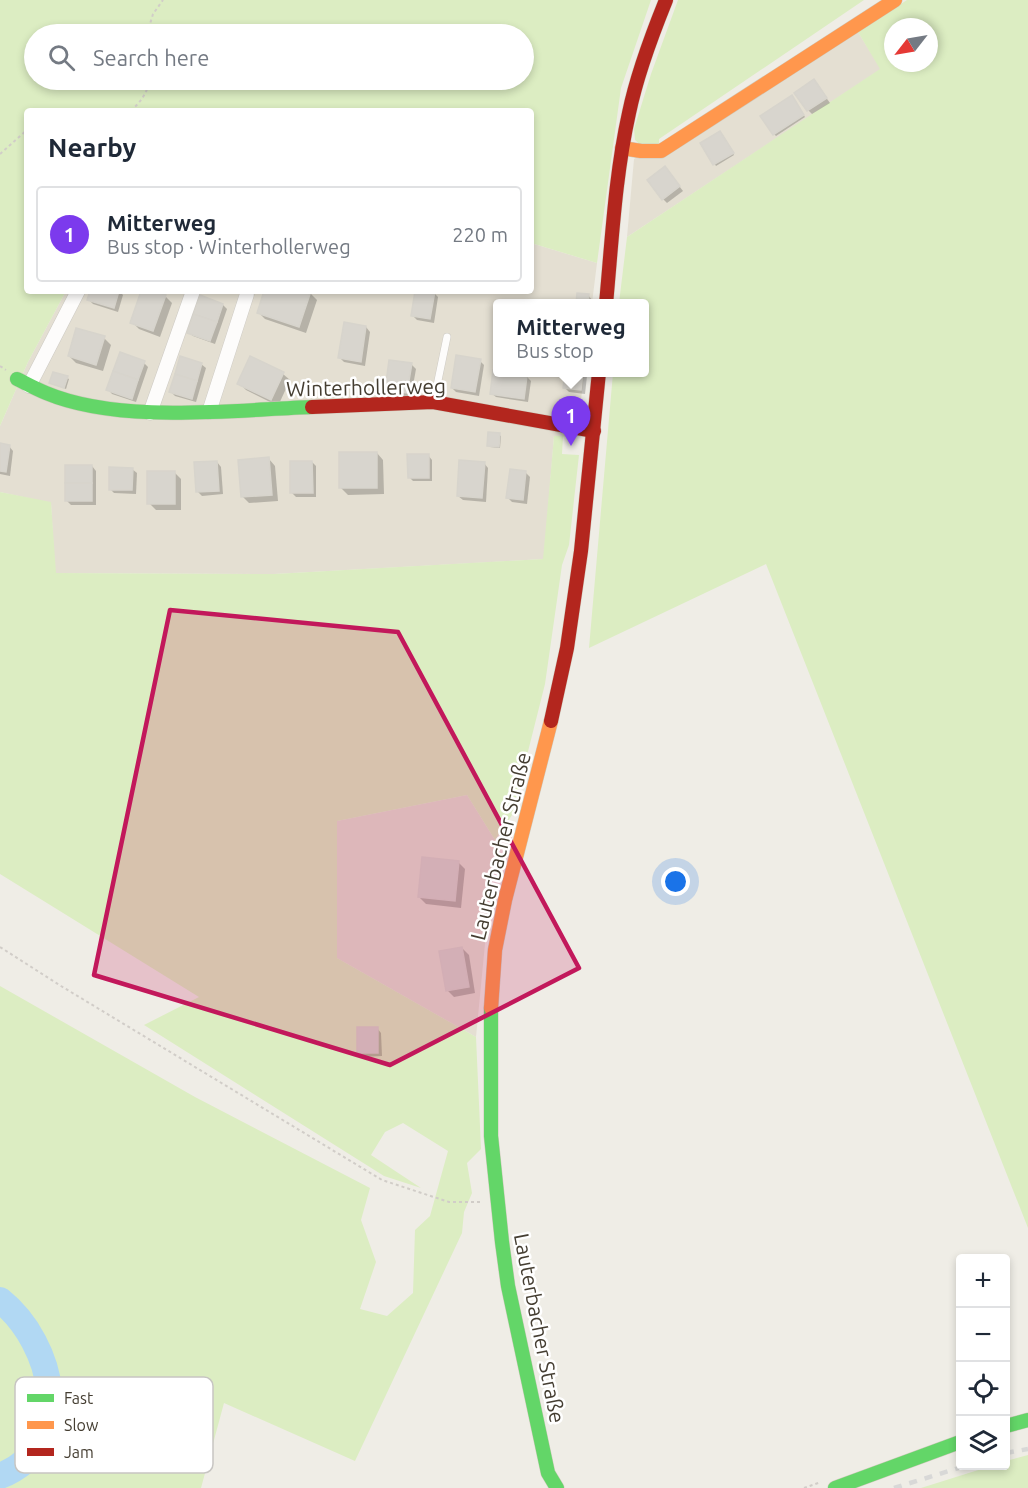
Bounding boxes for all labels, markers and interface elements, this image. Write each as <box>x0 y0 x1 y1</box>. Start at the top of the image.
north arrow <box>884 18 938 72</box>
search box <box>24 24 534 90</box>
icon: search <box>45 41 78 74</box>
text: Search here <box>93 45 209 70</box>
text: Nearby <box>48 133 136 162</box>
text: Mitterweg <box>107 210 216 235</box>
text: 1 <box>64 223 75 246</box>
text: 220 m <box>452 223 508 246</box>
text: Bus stop · Winterhollerweg <box>107 235 351 258</box>
popup <box>493 299 649 377</box>
text: Mitterweg <box>516 314 626 339</box>
text: Bus stop <box>516 339 594 362</box>
street label: Winterhollerweg <box>286 374 446 400</box>
pin: 1 <box>552 396 590 446</box>
street label: Lauterbacher Straße <box>465 750 535 942</box>
your location <box>661 867 690 896</box>
street label: Lauterbacher Straße <box>510 1231 570 1425</box>
map controls <box>956 1254 1010 1470</box>
button: + <box>956 1254 1010 1308</box>
button: − <box>956 1308 1010 1362</box>
button: locate <box>956 1362 1010 1416</box>
legend <box>15 1377 213 1473</box>
text: Fast <box>64 1389 94 1407</box>
text: Slow <box>64 1416 99 1434</box>
button: layers <box>956 1416 1010 1470</box>
text: Jam <box>64 1443 94 1461</box>

